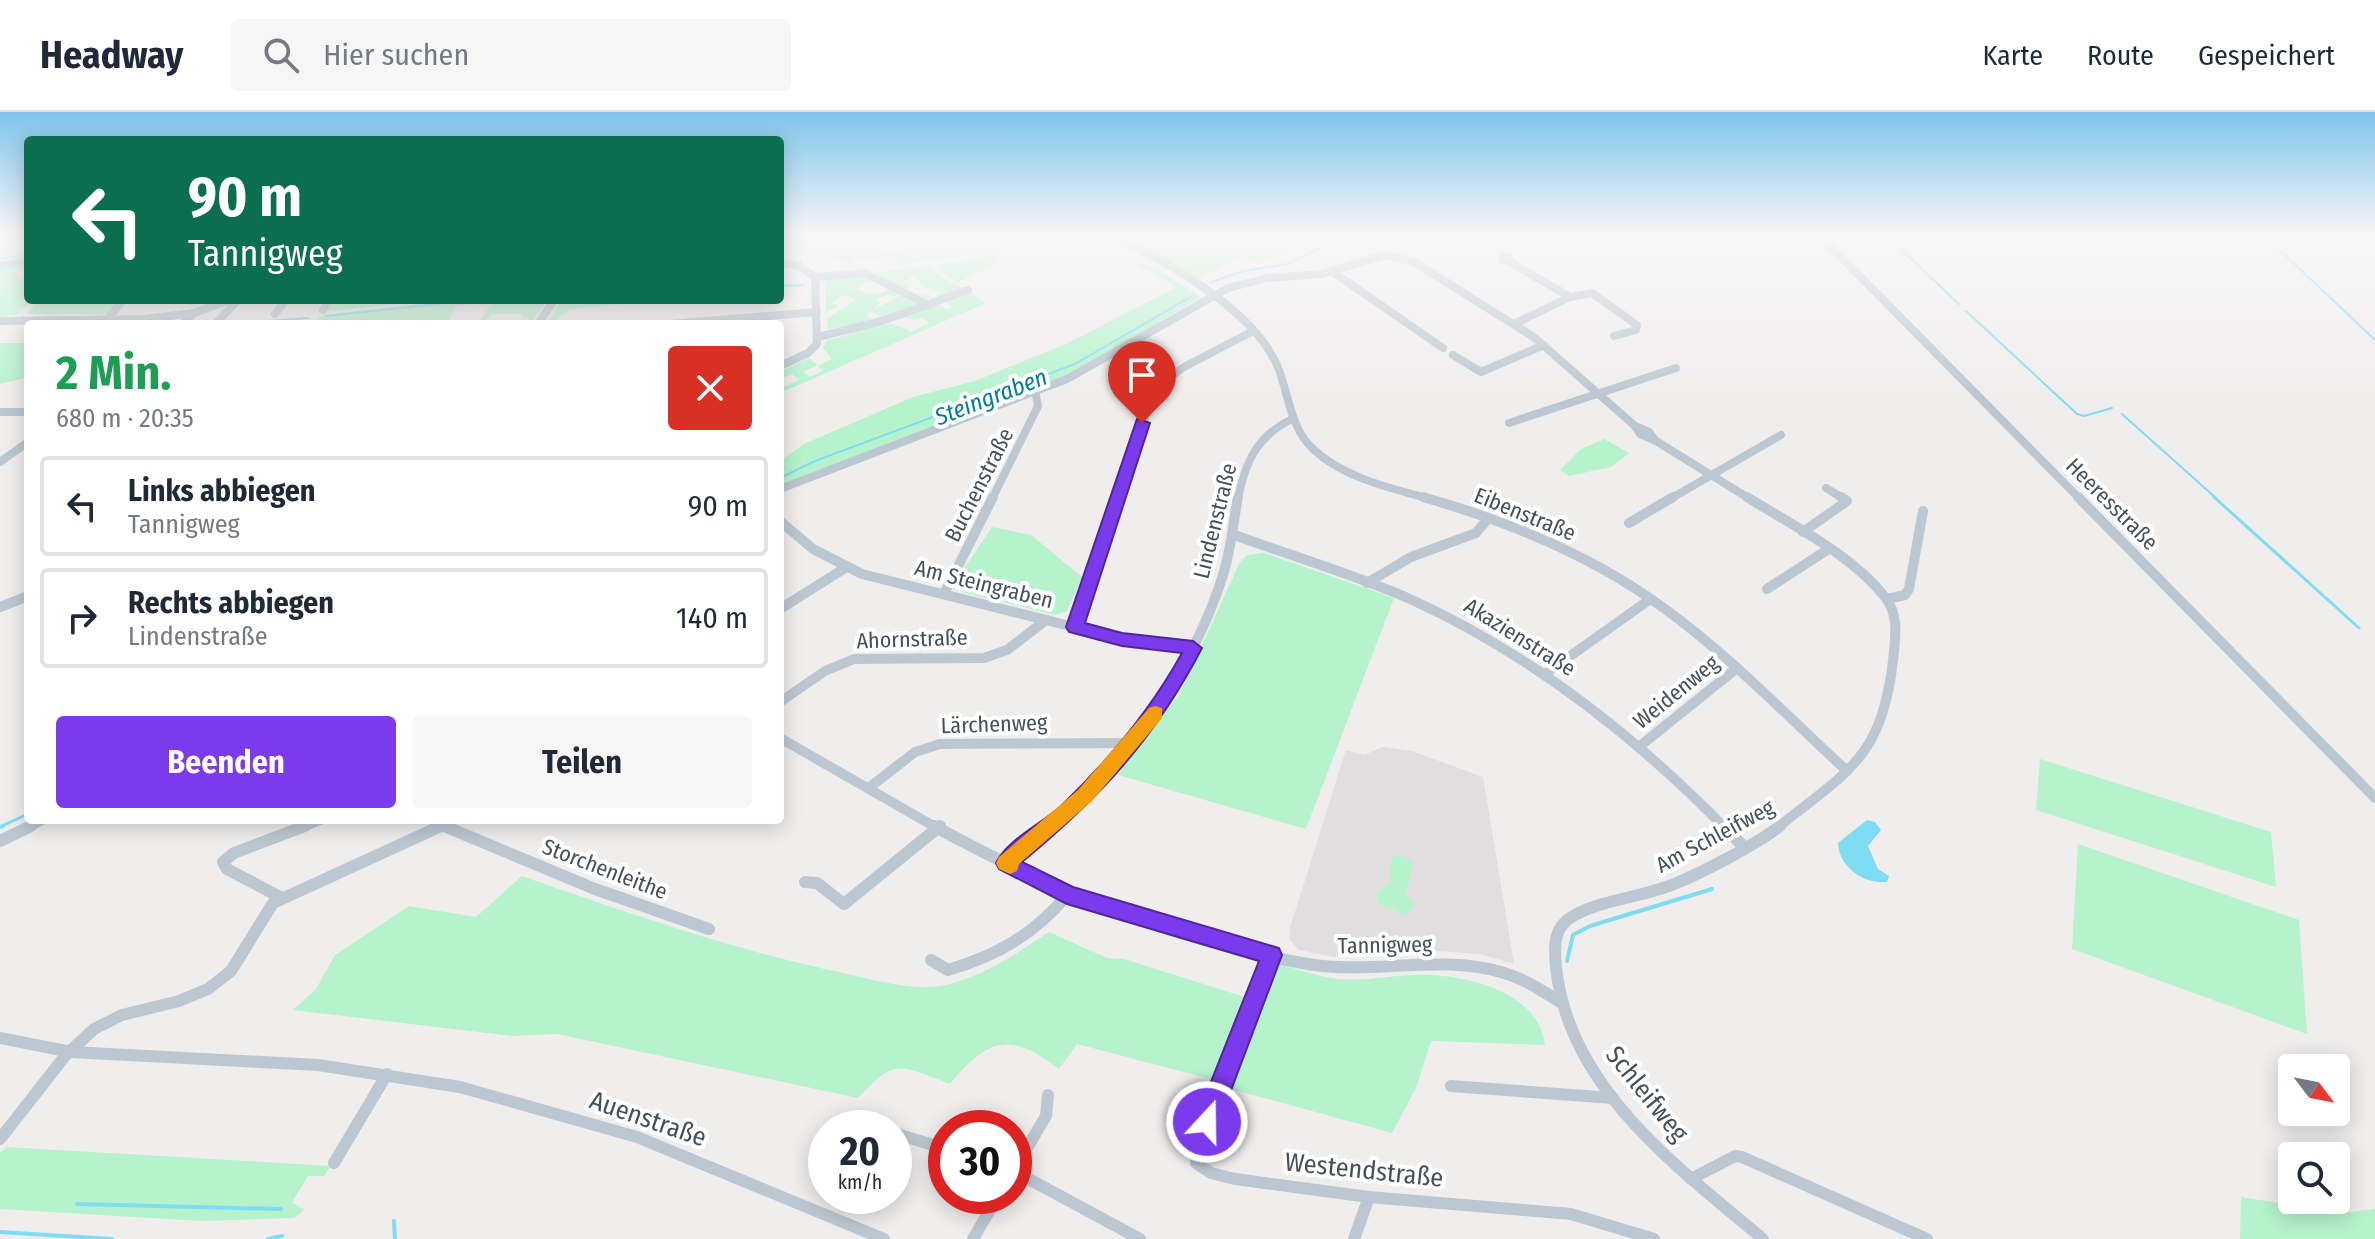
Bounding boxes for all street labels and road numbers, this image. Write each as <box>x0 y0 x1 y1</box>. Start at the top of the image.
street label: Buchenstraße <box>939 424 1019 546</box>
street label: Heeresstraße <box>2060 452 2164 556</box>
street label: Lindenstraße <box>1188 460 1242 582</box>
street label: Eibenstraße <box>1470 481 1580 547</box>
street label: Am Steingraben <box>912 554 1056 614</box>
street label: Akazienstraße <box>1459 592 1581 682</box>
street label: Ahornstraße <box>856 624 968 654</box>
street label: Weidenweg <box>1628 649 1725 735</box>
street label: Lärchenweg <box>940 709 1048 739</box>
street label: Am Schleifweg <box>1651 793 1779 878</box>
street label: Storchenleithe <box>539 833 671 905</box>
street label: Tannigweg <box>1337 931 1433 959</box>
street label: Schleifweg <box>1599 1040 1695 1149</box>
street label: Auenstraße <box>586 1085 710 1153</box>
street label: Westendstraße <box>1283 1146 1445 1194</box>

